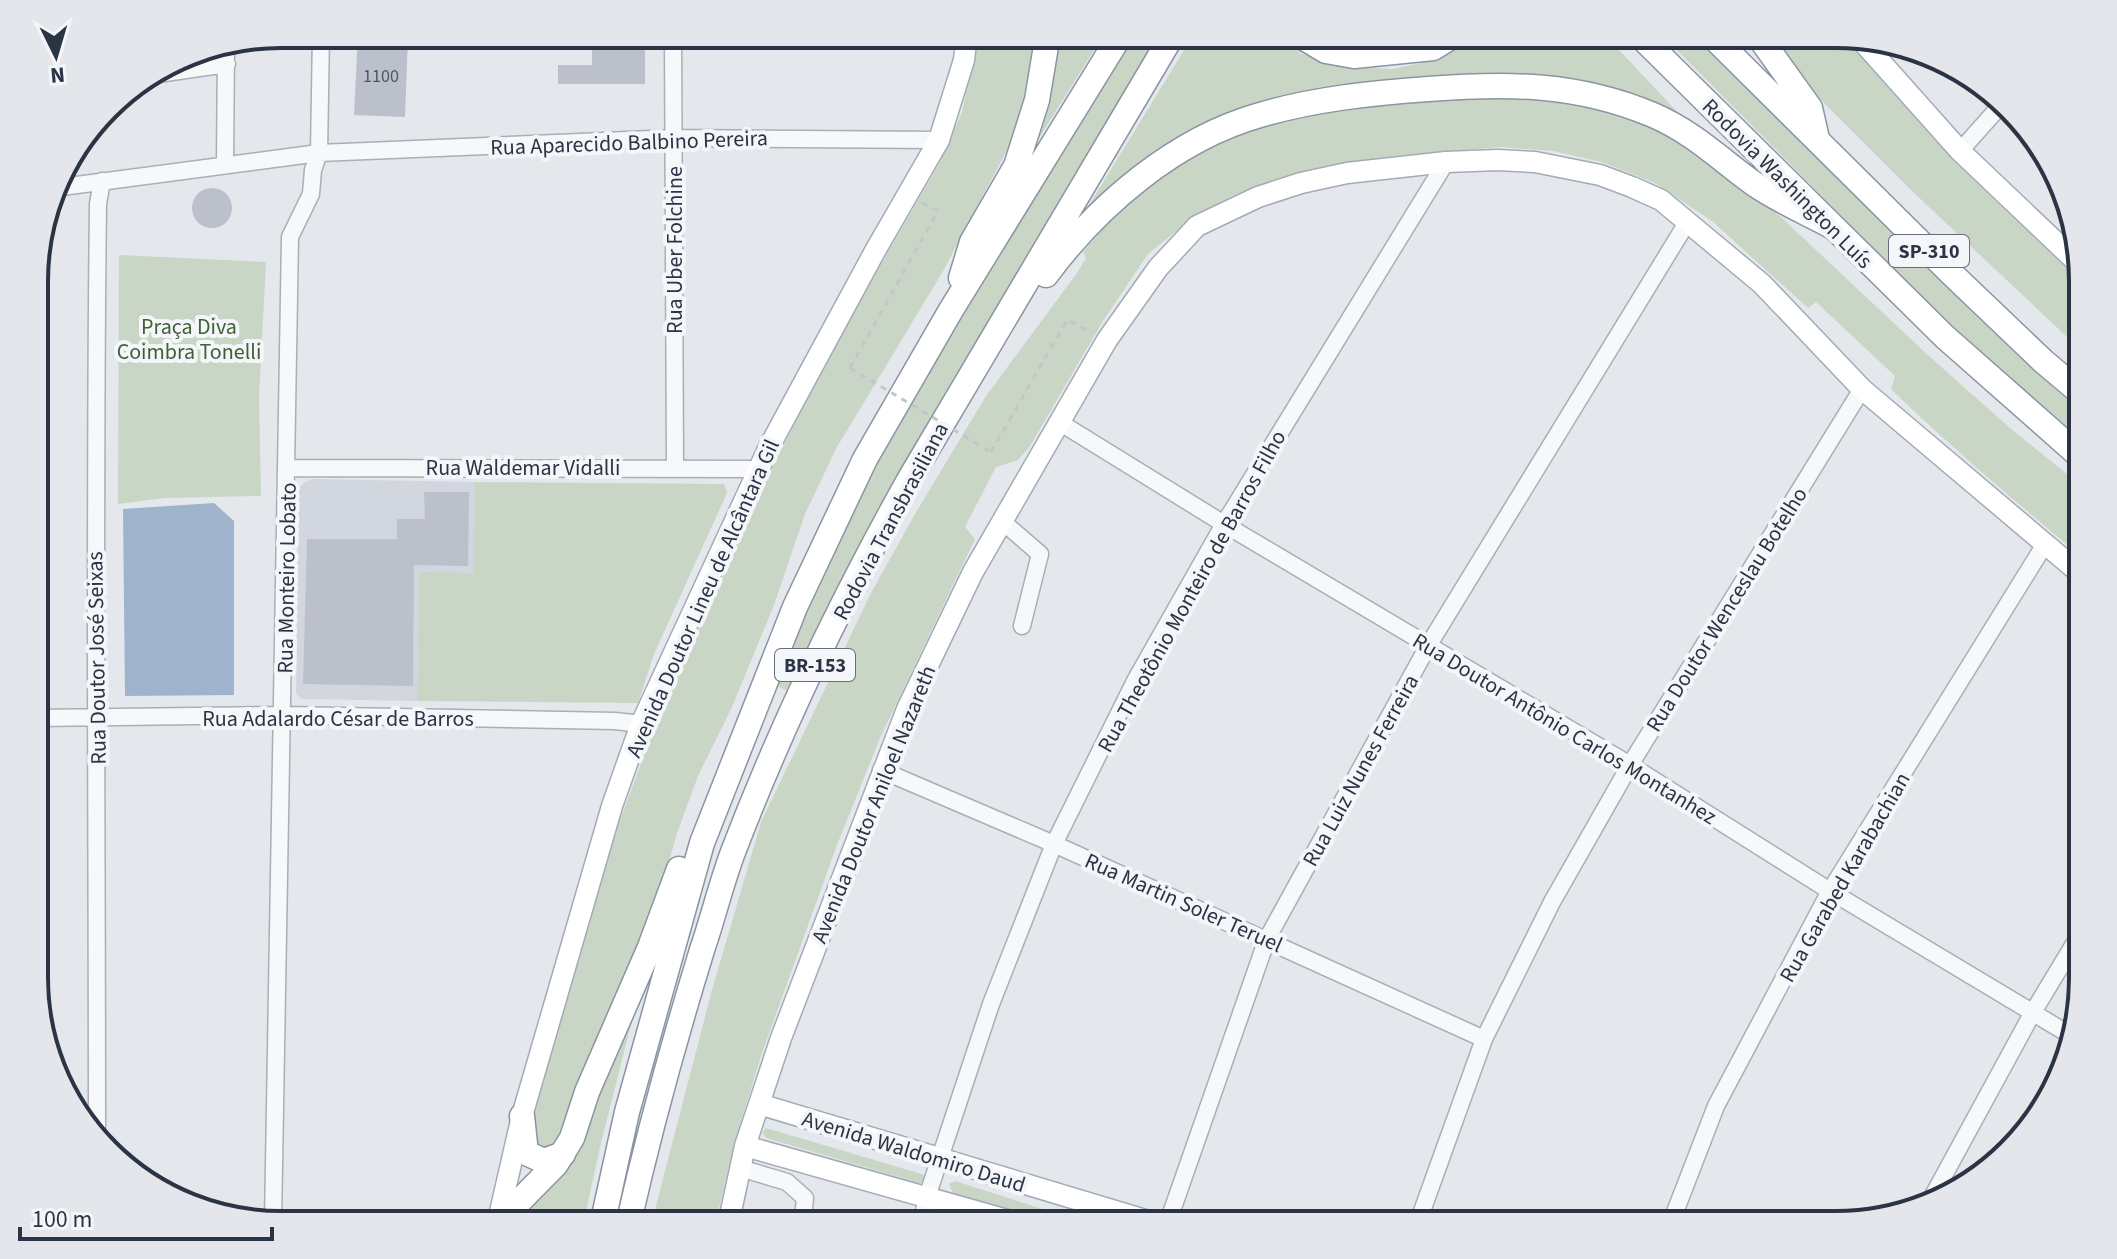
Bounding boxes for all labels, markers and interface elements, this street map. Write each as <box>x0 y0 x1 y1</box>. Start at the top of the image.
north arrow <box>16 16 96 96</box>
text: N <box>49 58 66 92</box>
house number: 1100 <box>363 64 399 89</box>
street label: Rodovia Washington Luís <box>1695 91 1880 276</box>
street label: Rua Aparecido Balbino Pereira <box>490 122 768 164</box>
street label: Rua Uber Folchine <box>659 166 691 334</box>
road number: SP-310 <box>1889 235 1969 267</box>
park label: Praça Diva Coimbra Tonelli <box>117 311 261 368</box>
street label: Rodovia Transbrasiliana <box>825 417 957 626</box>
street label: Rua Theotônio Monteiro de Barros Filho <box>1090 425 1294 758</box>
street label: Avenida Doutor Lineu de Alcântara Gil <box>618 434 788 763</box>
street label: Rua Waldemar Vidalli <box>426 452 620 484</box>
street label: Rua Doutor Wenceslau Botelho <box>1638 481 1816 738</box>
street label: Rua Monteiro Lobato <box>269 482 305 674</box>
street label: Rua Doutor José Seixas <box>79 551 115 765</box>
street label: Rua Doutor Antônio Carlos Montanhez <box>1406 625 1723 833</box>
road number: BR-153 <box>775 649 855 681</box>
street label: Avenida Doutor Aniloel Nazareth <box>803 661 944 948</box>
street label: Rua Luiz Nunes Ferreira <box>1295 669 1427 872</box>
street label: Rua Adalardo César de Barros <box>202 703 474 735</box>
street label: Rua Garabed Karabachian <box>1771 766 1918 989</box>
street label: Rua Martin Soler Teruel <box>1080 845 1288 961</box>
street label: Avenida Waldomiro Daud <box>798 1103 1029 1201</box>
scale bar <box>20 1191 272 1241</box>
text: 100 m <box>32 1202 92 1237</box>

